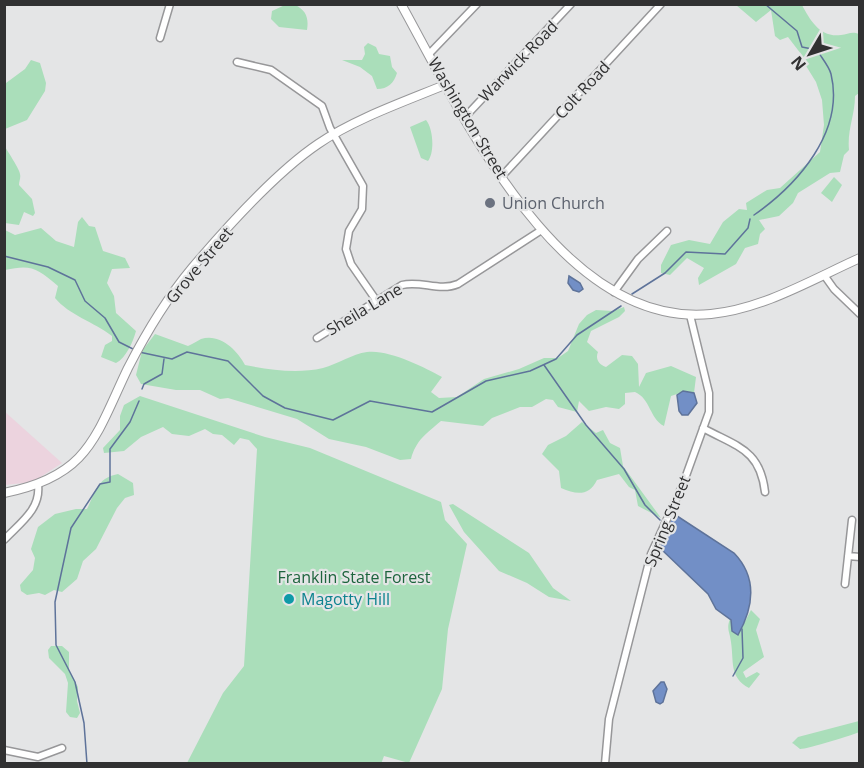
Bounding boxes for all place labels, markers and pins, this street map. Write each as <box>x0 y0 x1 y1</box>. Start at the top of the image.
place label: Union Church <box>502 192 605 214</box>
marker: Union Church <box>483 196 497 210</box>
place label: Magotty Hill <box>301 588 390 610</box>
marker: Magotty Hill <box>282 592 296 606</box>

